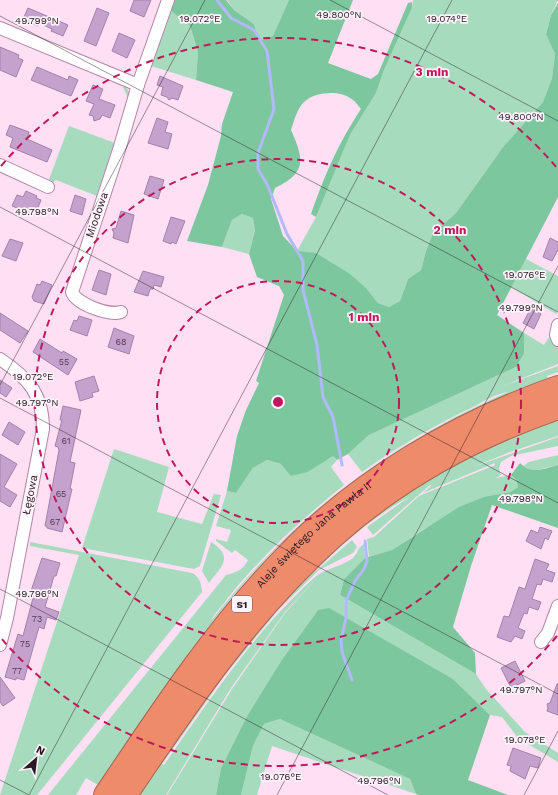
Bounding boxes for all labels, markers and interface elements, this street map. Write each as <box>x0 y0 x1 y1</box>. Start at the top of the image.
text: 49.800°N <box>316 9 362 20</box>
text: 19.072°E <box>180 13 220 24</box>
text: 19.074°E <box>427 13 467 24</box>
text: 49.799°N <box>15 15 59 26</box>
text: 3 min <box>416 65 448 79</box>
text: 49.800°N <box>498 111 544 122</box>
street label: Miodowa <box>83 190 111 240</box>
text: 49.798°N <box>15 206 59 217</box>
text: 2 min <box>434 223 466 237</box>
text: 19.076°E <box>505 269 545 280</box>
text: 49.799°N <box>499 302 543 313</box>
text: 1 min <box>349 310 379 324</box>
house number: 68 <box>115 337 127 347</box>
house number: 55 <box>59 357 69 367</box>
text: 19.072°E <box>13 371 53 382</box>
centre of rings <box>271 395 285 409</box>
text: 49.797°N <box>15 397 59 408</box>
house number: 61 <box>62 436 70 446</box>
street label: Łęgowa <box>20 474 40 516</box>
street label: Aleje świętego Jana Pawła II <box>253 479 374 590</box>
house number: 65 <box>56 489 66 499</box>
text: 49.798°N <box>499 493 543 504</box>
house number: 67 <box>50 517 60 527</box>
text: 49.796°N <box>15 588 59 599</box>
road number: S1 <box>232 596 252 612</box>
house number: 73 <box>32 614 42 624</box>
house number: 75 <box>20 639 30 649</box>
house number: 77 <box>12 666 22 676</box>
text: 49.797°N <box>499 684 543 695</box>
text: 19.078°E <box>505 734 545 745</box>
north arrow <box>16 739 56 779</box>
text: N <box>34 743 47 758</box>
text: 19.076°E <box>261 771 301 782</box>
text: 49.796°N <box>357 775 401 786</box>

